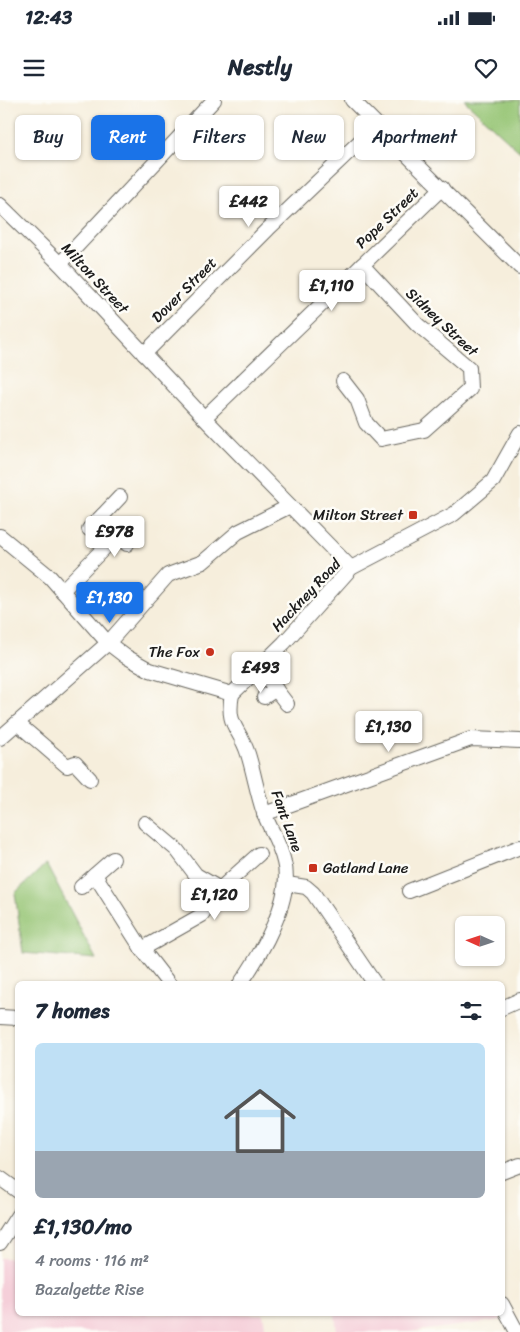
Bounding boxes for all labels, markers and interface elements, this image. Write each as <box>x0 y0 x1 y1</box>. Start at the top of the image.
text: 12:43 <box>25 1 72 34</box>
text: Nestly <box>228 48 292 87</box>
icon: menu <box>20 54 48 82</box>
icon: heart <box>472 54 500 82</box>
chip: Buy <box>15 115 81 160</box>
chip: Rent <box>91 115 165 160</box>
chip: Filters <box>175 115 264 160</box>
chip: New <box>274 115 344 160</box>
chip: Apartment <box>354 115 475 160</box>
street label: Pope Street <box>349 181 425 255</box>
pin: £442 <box>219 186 279 228</box>
text: £442 <box>230 187 268 216</box>
street label: Milton Street <box>55 236 136 320</box>
street label: Dover Street <box>145 251 223 329</box>
pin: £1,110 <box>291 270 373 312</box>
text: £1,110 <box>310 271 354 300</box>
street label: Sidney Street <box>400 281 485 364</box>
place label: Milton Street <box>313 502 404 528</box>
marker: Milton Street <box>407 509 419 521</box>
pin: £978 <box>85 516 145 558</box>
text: £978 <box>96 517 134 546</box>
street label: Hackney Road <box>265 551 348 638</box>
pin: £1,130 <box>69 582 151 624</box>
text: £1,130 <box>87 583 133 612</box>
place label: The Fox <box>149 639 200 665</box>
marker: The Fox <box>204 646 216 658</box>
pin: £493 <box>231 652 291 694</box>
text: £493 <box>242 653 280 682</box>
pin: £1,130 <box>348 710 430 753</box>
text: £1,130 <box>366 712 412 741</box>
street label: Fant Lane <box>264 786 310 856</box>
place label: Gatland Lane <box>323 855 409 881</box>
marker: Gatland Lane <box>307 862 319 874</box>
pin: £1,120 <box>174 878 256 921</box>
text: £1,120 <box>192 880 238 909</box>
north arrow <box>455 916 505 966</box>
map controls <box>455 916 505 966</box>
text: 7 homes <box>35 992 110 1030</box>
icon: filters <box>457 997 485 1025</box>
icon: home <box>215 1076 305 1166</box>
text: £1,130/mo <box>35 1208 132 1246</box>
text: 4 rooms · 116 m² <box>35 1246 149 1275</box>
text: Bazalgette Rise <box>35 1275 144 1304</box>

